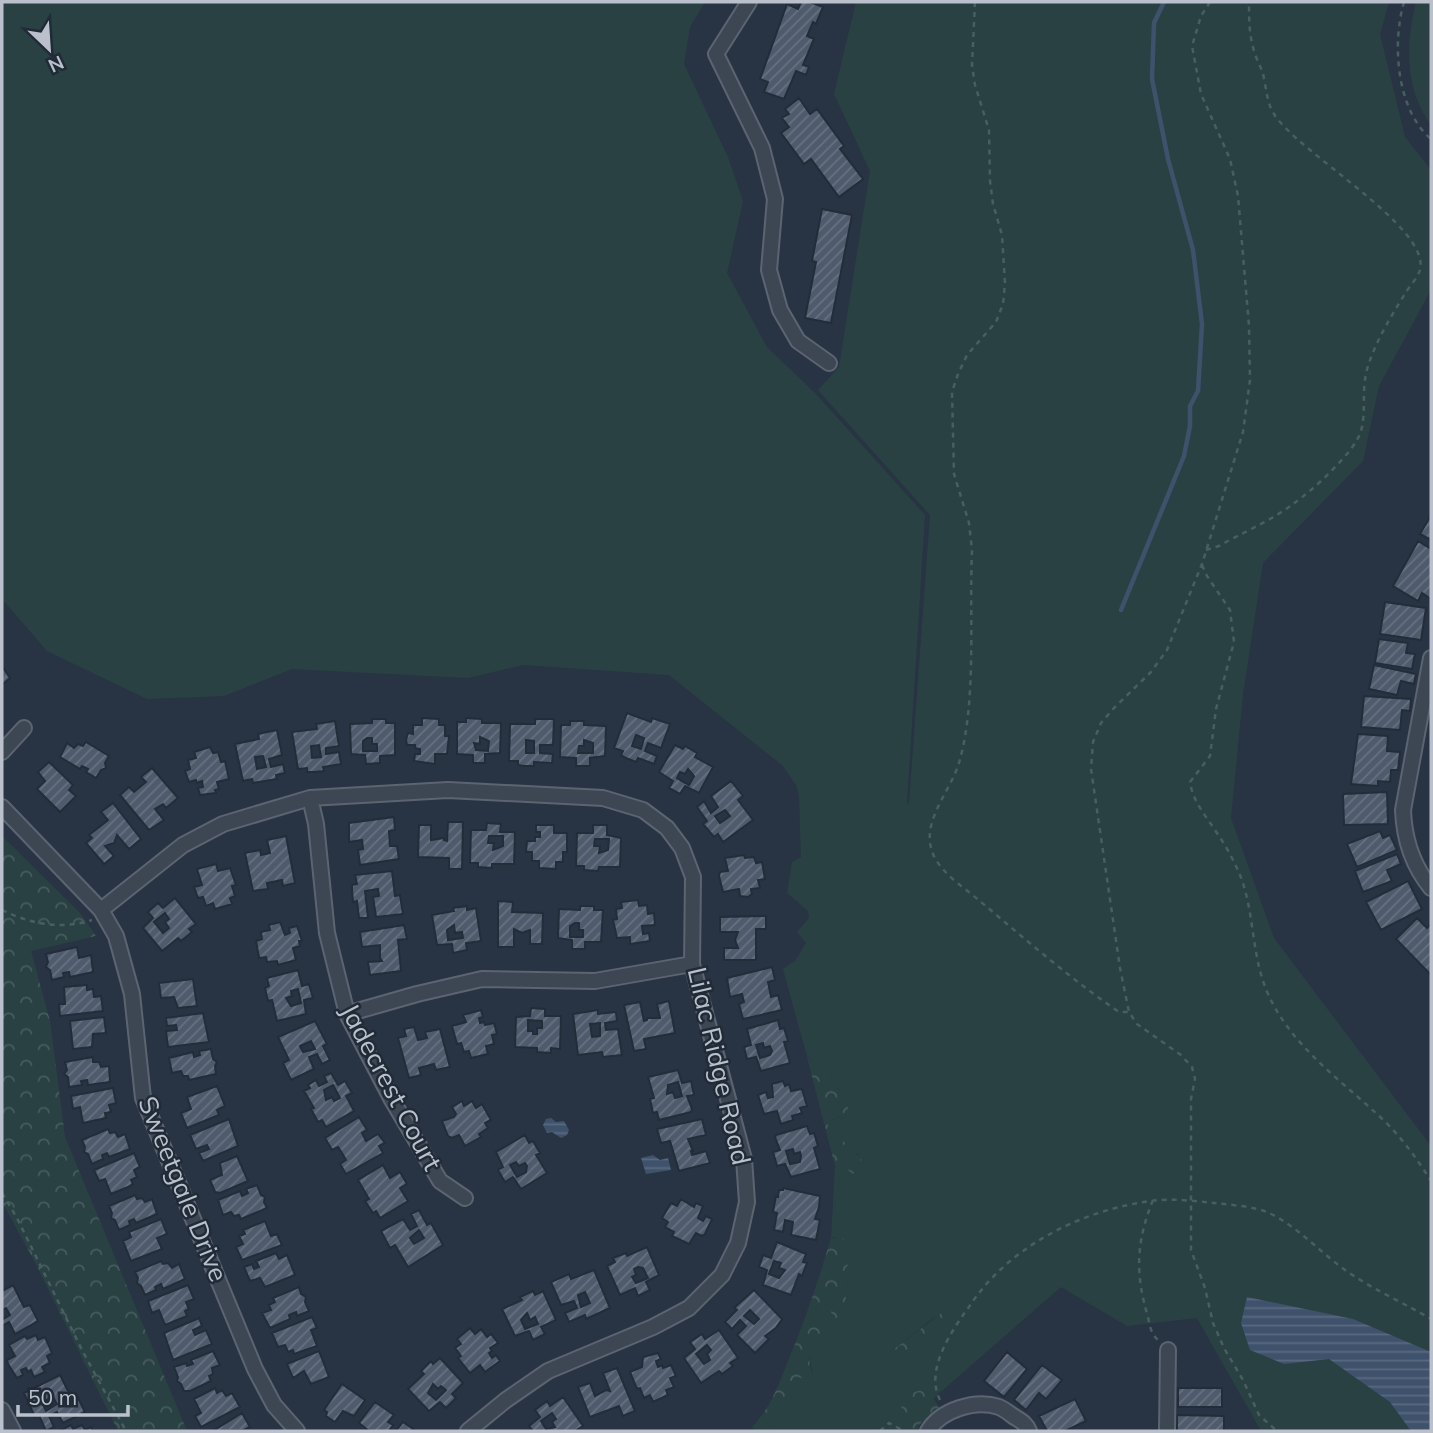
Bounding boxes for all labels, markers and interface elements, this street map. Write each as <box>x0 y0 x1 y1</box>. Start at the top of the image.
north arrow <box>14 14 84 84</box>
text: N <box>45 50 68 78</box>
street label: Lilac Ridge Road <box>681 964 758 1168</box>
street label: Jadecrest Court <box>333 997 449 1176</box>
street label: Sweetgale Drive <box>131 1091 236 1286</box>
scale bar <box>18 1374 128 1418</box>
text: 50 m <box>28 1384 77 1410</box>

